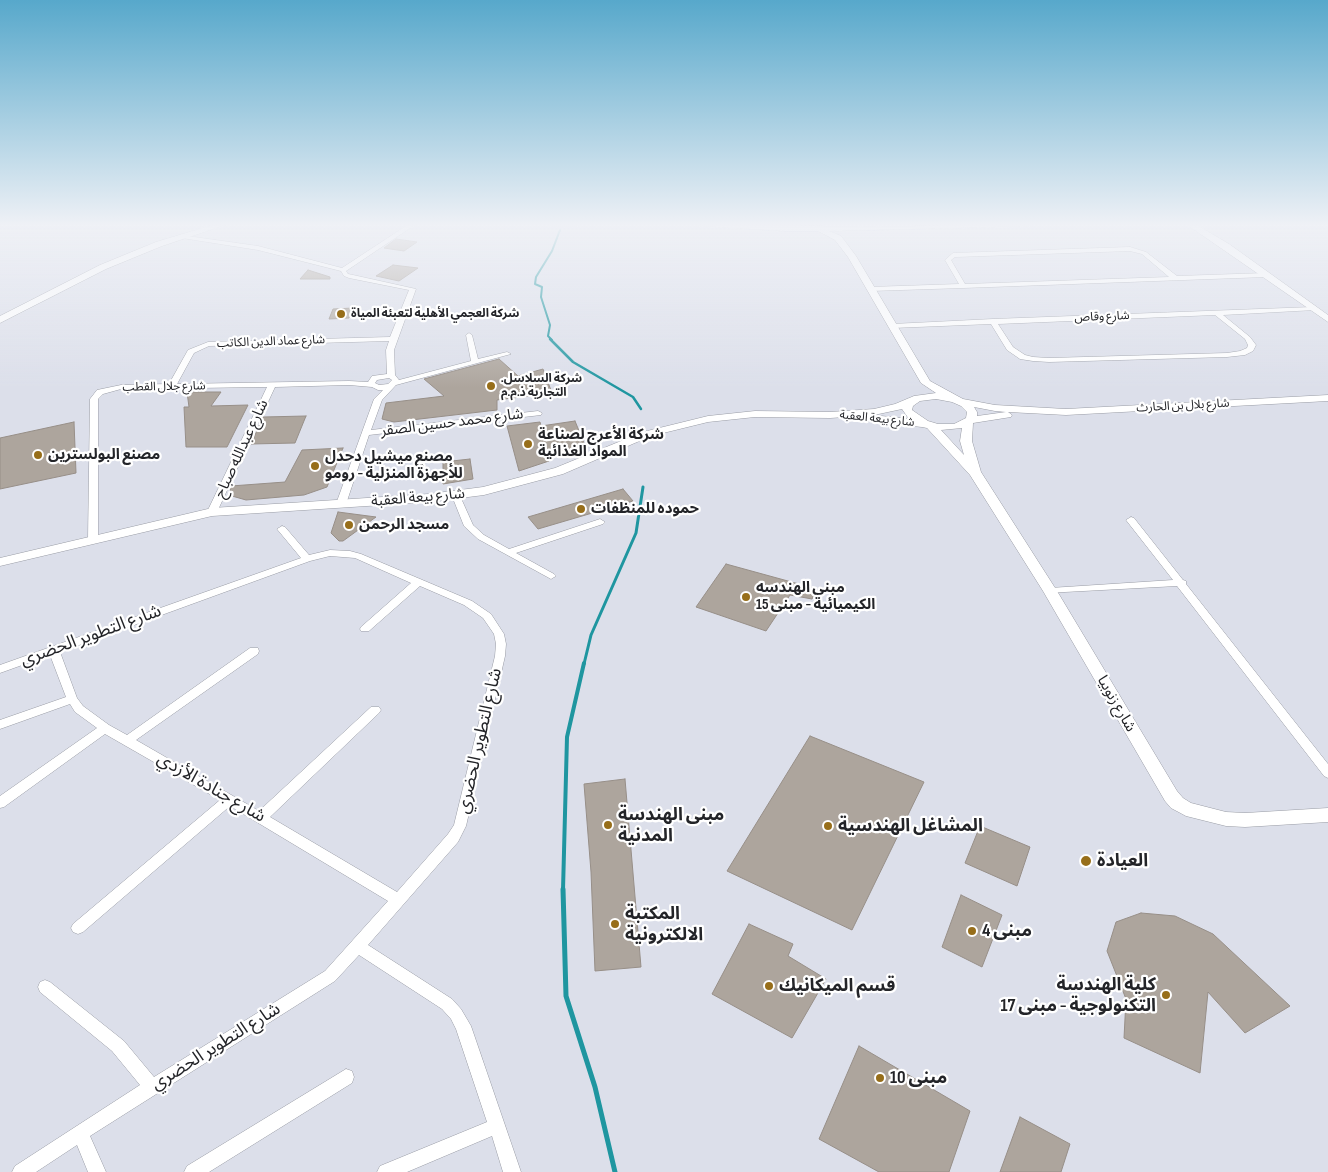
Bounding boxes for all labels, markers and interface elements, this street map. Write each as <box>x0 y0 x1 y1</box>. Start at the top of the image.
place label: شركة العجمي الأهلية لتعبئة المياة <box>351 307 519 321</box>
marker: شركة العجمي الأهلية لتعبئة المياة <box>335 308 347 320</box>
street label: شارع وقاص <box>1074 309 1130 325</box>
street label: شارع عماد الدين الكاتب <box>217 333 325 351</box>
place label: .شركة السلاسل التجارية ذ.م.م <box>501 372 582 400</box>
street label: شارع جلال القطب <box>122 379 206 395</box>
marker: .شركة السلاسل التجارية ذ.م.م <box>485 380 497 392</box>
street label: شارع بلال بن الحارث <box>1136 396 1230 416</box>
street label: شارع عبدالله صباح <box>211 397 273 501</box>
street label: شارع محمد حسين الصقر <box>380 405 524 441</box>
street label: شارع بيعة العقبة <box>839 408 915 430</box>
place label: شركة الأعرج لصناعة المواد الغذائية <box>538 426 664 461</box>
marker: شركة الأعرج لصناعة المواد الغذائية <box>522 438 534 450</box>
place label: مصنع البولسترين <box>48 446 160 464</box>
place label: مصنع ميشيل دحدل للأجهزة المنزلية - رومو <box>325 448 463 483</box>
marker: مصنع البولسترين <box>32 449 44 461</box>
marker: مصنع ميشيل دحدل للأجهزة المنزلية - رومو <box>309 460 321 472</box>
street label: شارع بيعة العقبة <box>370 485 466 511</box>
place label: حموده للمنظفات <box>591 500 699 518</box>
marker: حموده للمنظفات <box>575 503 587 515</box>
place label: مسجد الرحمن <box>359 516 449 534</box>
marker: مسجد الرحمن <box>343 519 355 531</box>
place label: مبنى الهندسه الكيميائية - مبنى 15 <box>756 579 875 614</box>
marker: مبنى الهندسه الكيميائية - مبنى 15 <box>740 591 752 603</box>
street label: شارع التطوير الحضري <box>17 600 165 672</box>
street label: شارع التطوير الحضري <box>453 666 507 816</box>
street label: شارع زنوبيا <box>1093 673 1139 735</box>
street label: شارع جنادة الأزدي <box>153 748 269 828</box>
place label: مبنى الهندسة المدنية <box>618 804 724 846</box>
place label: المشاغل الهندسية <box>838 815 983 837</box>
marker: مبنى الهندسة المدنية <box>602 819 614 831</box>
marker: المشاغل الهندسية <box>822 820 834 832</box>
place label: العيادة <box>1097 850 1148 872</box>
marker: العيادة <box>1079 854 1093 868</box>
place label: المكتبة الالكترونية <box>625 903 703 946</box>
marker: المكتبة الالكترونية <box>609 918 621 930</box>
place label: مبنى 4 <box>982 920 1032 942</box>
marker: مبنى 4 <box>966 925 978 937</box>
place label: كلية الهندسة التكنولوجية - مبنى 17 <box>1001 974 1156 1016</box>
place label: قسم الميكانيك <box>779 975 895 997</box>
marker: قسم الميكانيك <box>763 980 775 992</box>
marker: كلية الهندسة التكنولوجية - مبنى 17 <box>1160 989 1172 1001</box>
street label: شارع التطوير الحضري <box>147 998 285 1096</box>
place label: مبنى 10 <box>890 1067 947 1089</box>
marker: مبنى 10 <box>874 1072 886 1084</box>

